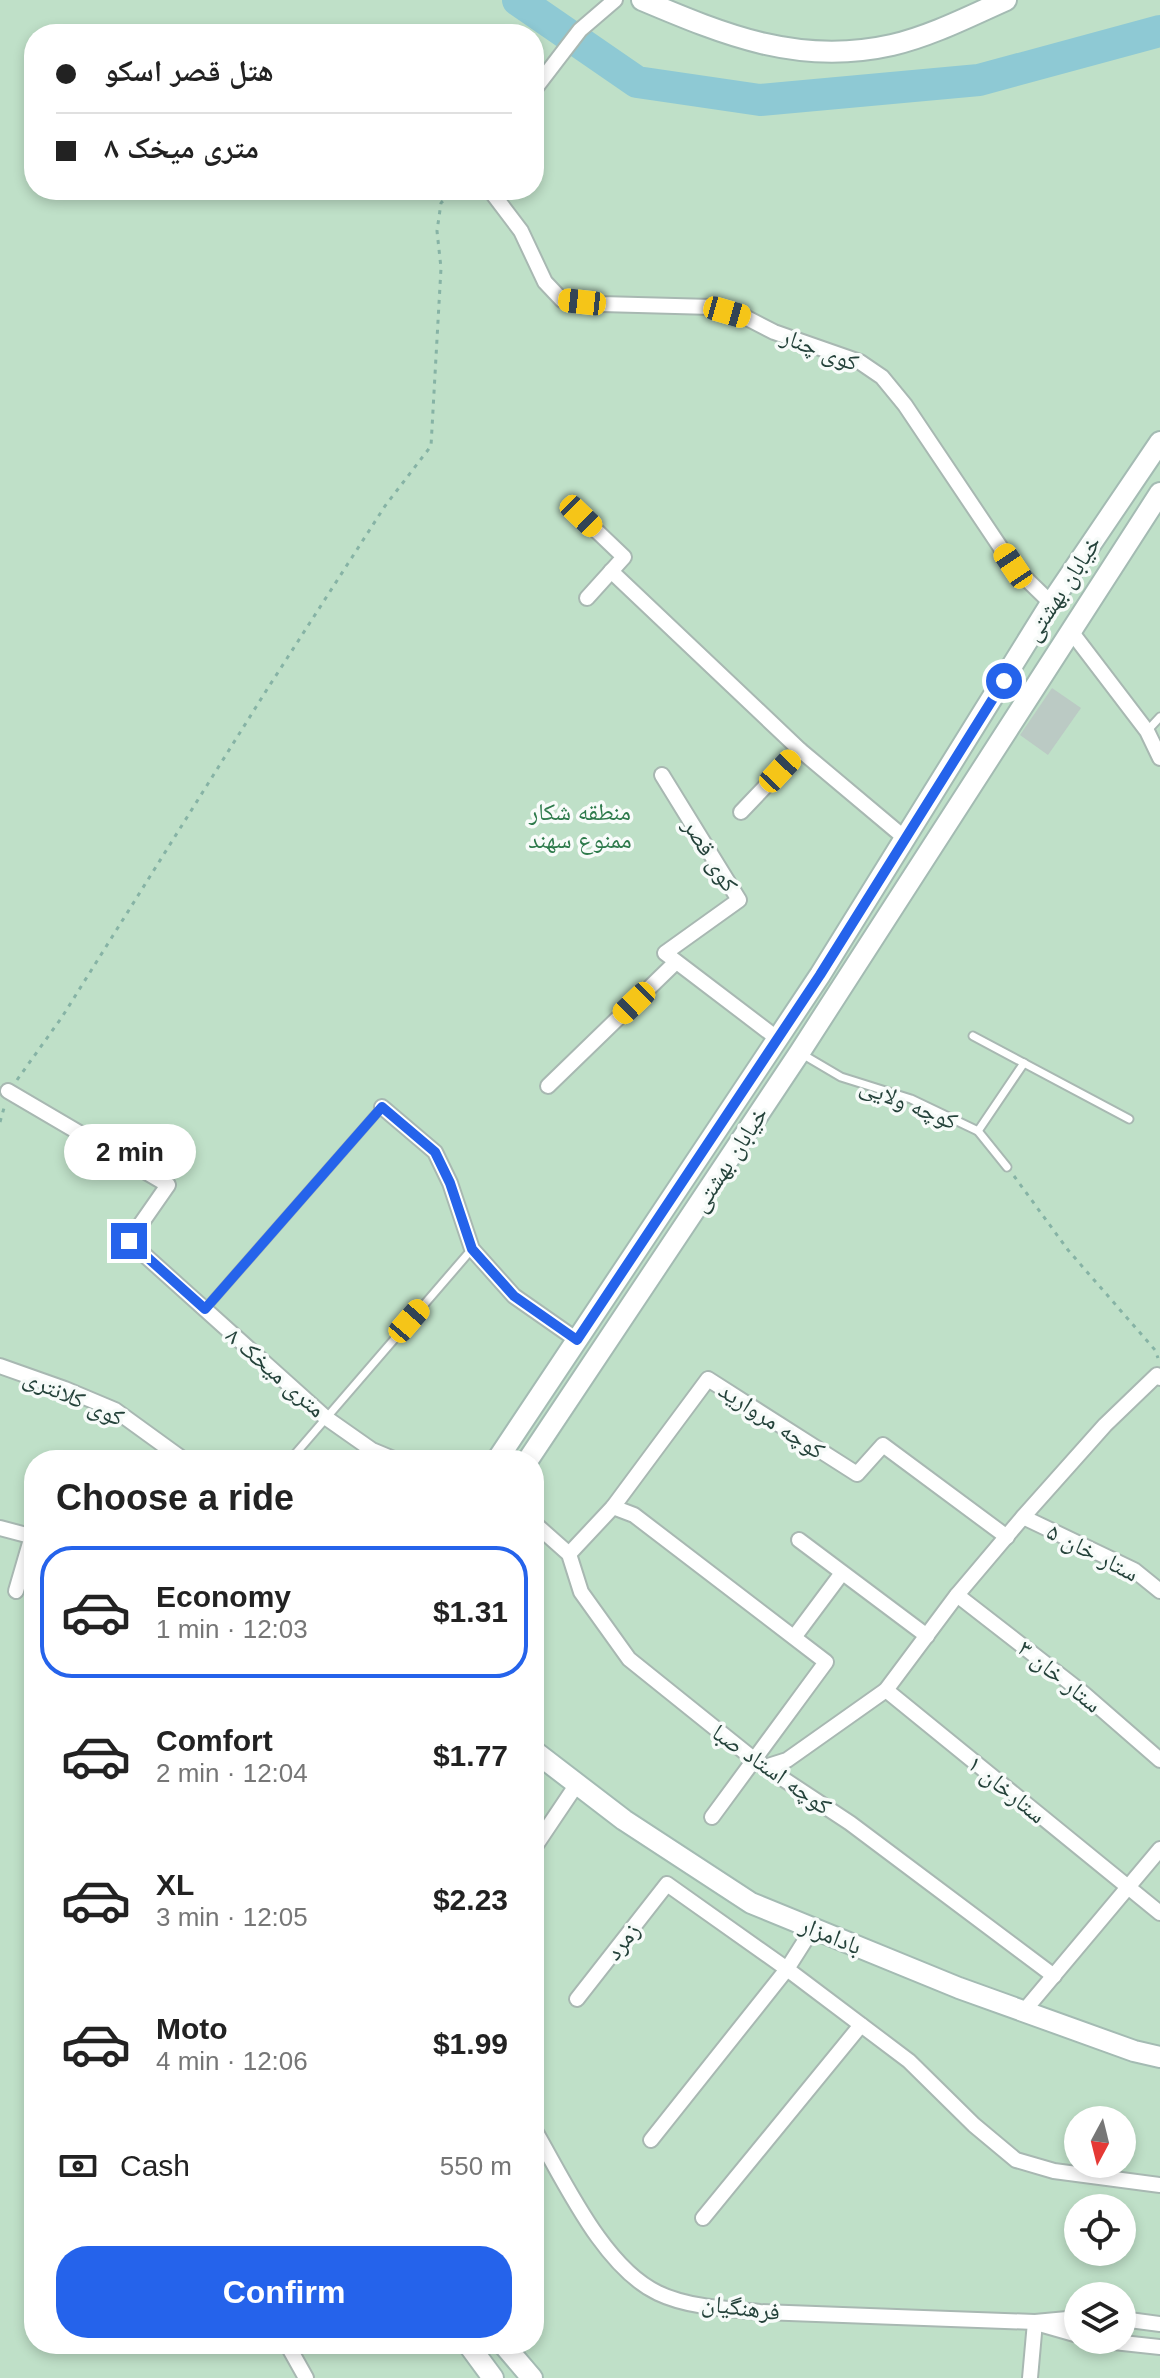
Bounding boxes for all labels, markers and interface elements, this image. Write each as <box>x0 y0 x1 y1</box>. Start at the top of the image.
text: هتل قصر اسکو <box>104 54 274 87</box>
text: ۸ متری میخک <box>104 131 259 164</box>
car <box>557 288 607 316</box>
car <box>701 294 753 330</box>
street label: کوی چنار <box>776 322 862 377</box>
car <box>555 491 607 541</box>
street label: خیابان بهشتی <box>1018 530 1107 646</box>
car <box>990 539 1036 593</box>
route start <box>986 663 1022 699</box>
car <box>755 745 805 797</box>
park label: منطقه شکار ممنوع سهند <box>528 798 632 855</box>
street label: کوی قصر <box>677 813 744 897</box>
car <box>608 978 660 1028</box>
street label: کوچه ولایی <box>856 1071 962 1136</box>
street label: خیابان بهشتی <box>685 1101 774 1217</box>
callout: 2 min <box>63 1125 195 1181</box>
text: 2 min <box>96 1137 164 1167</box>
route end <box>111 1223 147 1259</box>
car <box>384 1295 434 1347</box>
street label: ۸ متری میخک <box>220 1322 331 1423</box>
street label: کوی کلانتری <box>19 1363 128 1432</box>
street label: کوچه مروارید <box>714 1376 830 1465</box>
text: Choose a ride <box>56 1477 294 1518</box>
street label: ستار خان ۵ <box>1042 1517 1143 1587</box>
icon: car <box>60 1576 132 1648</box>
text: Economy <box>156 1580 291 1613</box>
text: $1.31 <box>433 1595 508 1628</box>
text: 1 min · 12:03 <box>156 1614 308 1644</box>
street label: ستار خان ۳ <box>1012 1634 1107 1719</box>
street label: کوچه استاد صبا <box>707 1718 837 1820</box>
icon: car <box>60 1720 132 1792</box>
text: Comfort <box>156 1724 273 1757</box>
text: $1.77 <box>433 1739 508 1772</box>
street label: ستارخان ۱ <box>962 1749 1051 1829</box>
text: 2 min · 12:04 <box>156 1758 308 1788</box>
icon: car <box>60 1864 132 1936</box>
text: XL <box>156 1868 194 1901</box>
text: $2.23 <box>433 1883 508 1916</box>
text: 3 min · 12:05 <box>156 1902 308 1932</box>
street label: بادامزار <box>795 1910 866 1960</box>
street label: زمرد <box>599 1917 645 1965</box>
icon: car <box>60 2008 132 2080</box>
text: Moto <box>156 2012 228 2045</box>
text: $1.99 <box>433 2027 508 2060</box>
text: 4 min · 12:06 <box>156 2046 308 2076</box>
north arrow <box>1064 2106 1136 2178</box>
map controls <box>1064 2106 1136 2354</box>
icon: cash <box>56 2144 100 2188</box>
text: Cash <box>120 2149 190 2182</box>
text: 550 m <box>440 2151 512 2181</box>
button: locate <box>1064 2194 1136 2266</box>
button: Confirm <box>56 2246 512 2338</box>
button: layers <box>1064 2282 1136 2354</box>
street label: فرهنگیان <box>700 2289 782 2326</box>

